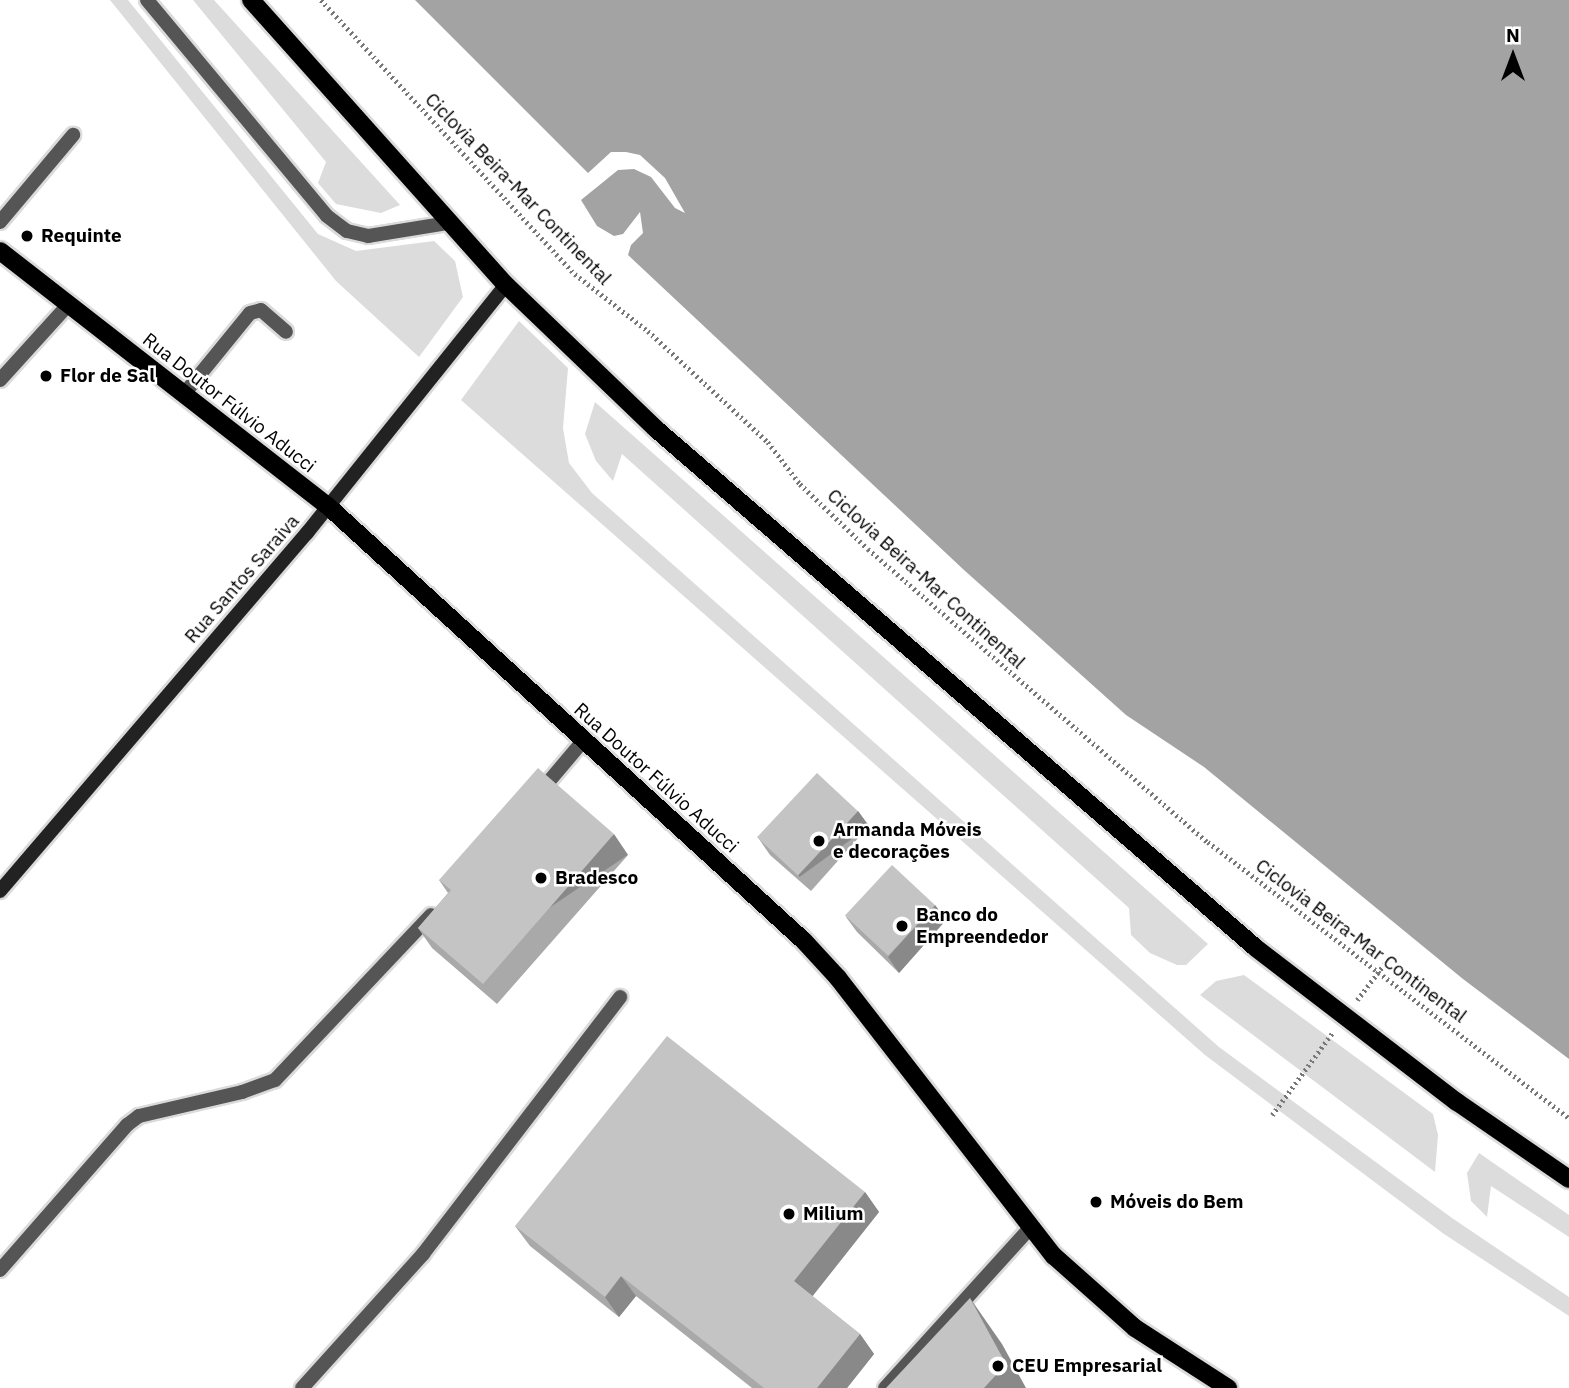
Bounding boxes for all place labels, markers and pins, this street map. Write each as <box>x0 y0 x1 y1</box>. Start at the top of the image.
place label: Requinte <box>41 225 122 247</box>
marker: Requinte <box>19 228 35 244</box>
place label: Flor de Sal <box>60 365 155 387</box>
marker: Flor de Sal <box>38 368 54 384</box>
place label: Armanda Móveis e decorações <box>833 819 982 863</box>
marker: Armanda Móveis e decorações <box>811 833 827 849</box>
place label: Bradesco <box>555 867 638 889</box>
marker: Bradesco <box>533 870 549 886</box>
place label: Banco do Empreendedor <box>916 904 1049 948</box>
marker: Banco do Empreendedor <box>894 918 910 934</box>
place label: Móveis do Bem <box>1110 1191 1243 1213</box>
marker: Móveis do Bem <box>1088 1194 1104 1210</box>
place label: Milium <box>803 1203 863 1225</box>
marker: Milium <box>781 1206 797 1222</box>
place label: CEU Empresarial <box>1012 1355 1162 1377</box>
marker: CEU Empresarial <box>990 1358 1006 1374</box>

